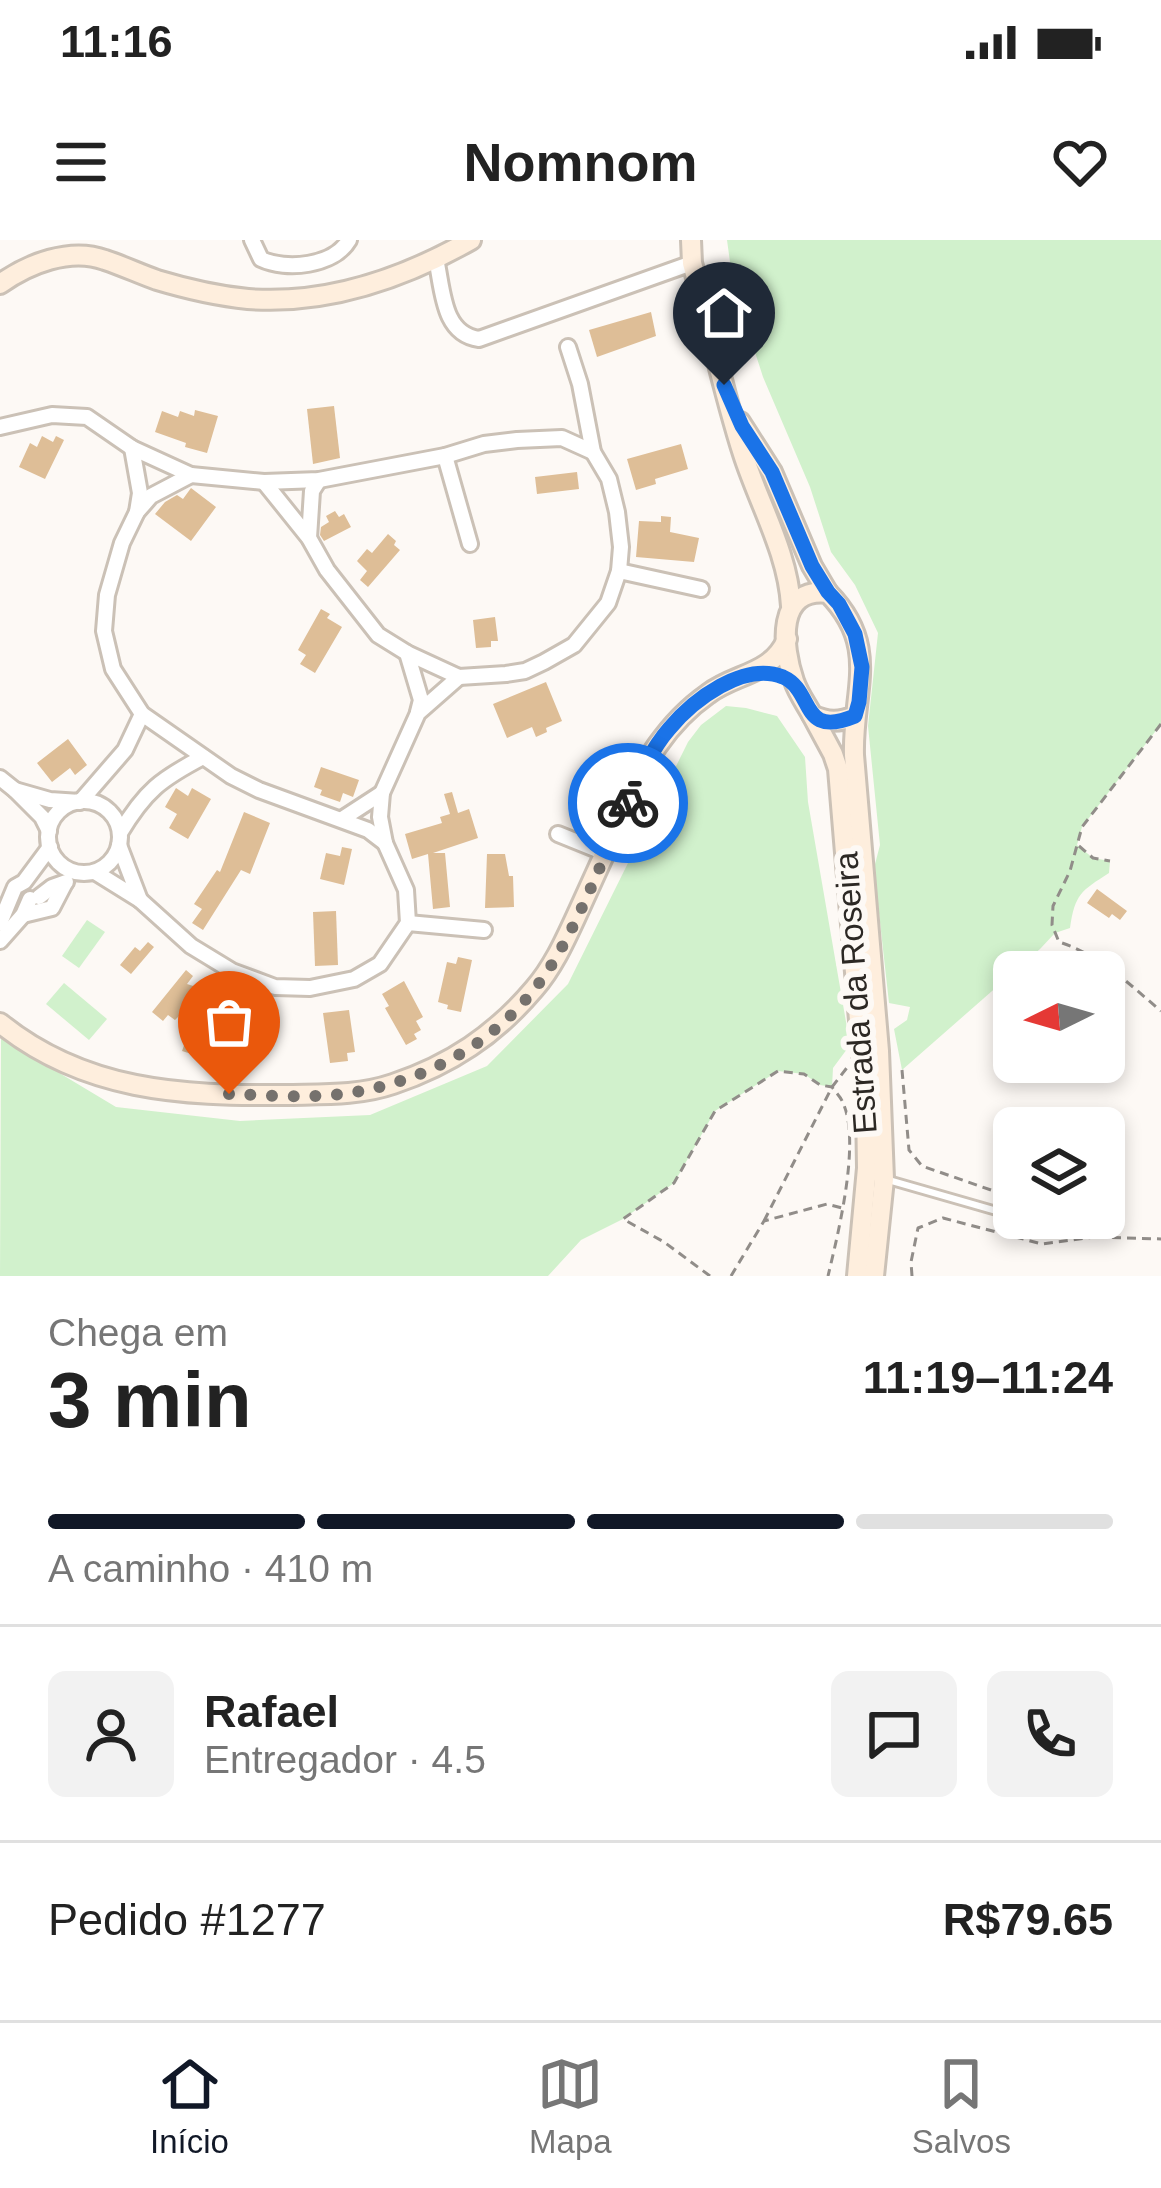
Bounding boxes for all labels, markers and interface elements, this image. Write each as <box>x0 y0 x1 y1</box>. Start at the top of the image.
text: 11:16 <box>60 16 173 67</box>
icon: menu <box>48 129 114 195</box>
icon: heart <box>1047 129 1113 195</box>
text: Nomnom <box>464 132 697 192</box>
pin <box>673 262 775 385</box>
icon: home <box>691 280 757 346</box>
courier <box>568 743 688 863</box>
icon: bike <box>595 770 661 836</box>
street label: Estrada da Roseira <box>827 850 884 1135</box>
north arrow <box>993 951 1125 1083</box>
map controls <box>993 951 1125 1239</box>
pin <box>178 971 280 1094</box>
icon: bag <box>196 989 262 1055</box>
button: layers <box>993 1107 1125 1239</box>
text: Chega em <box>48 1311 228 1354</box>
text: 11:19–11:24 <box>863 1352 1113 1403</box>
text: 3 min <box>48 1356 252 1444</box>
text: A caminho · 410 m <box>48 1547 373 1590</box>
button: person <box>48 1671 174 1797</box>
button: chat <box>831 1671 957 1797</box>
button: phone <box>987 1671 1113 1797</box>
text: Rafael <box>204 1686 339 1737</box>
text: Entregador · 4.5 <box>204 1738 486 1781</box>
text: Pedido #1277 <box>48 1894 326 1945</box>
text: R$79.65 <box>943 1894 1113 1945</box>
tab: Início <box>150 2051 229 2161</box>
tab: Mapa <box>529 2051 612 2161</box>
tab: Salvos <box>912 2051 1011 2161</box>

